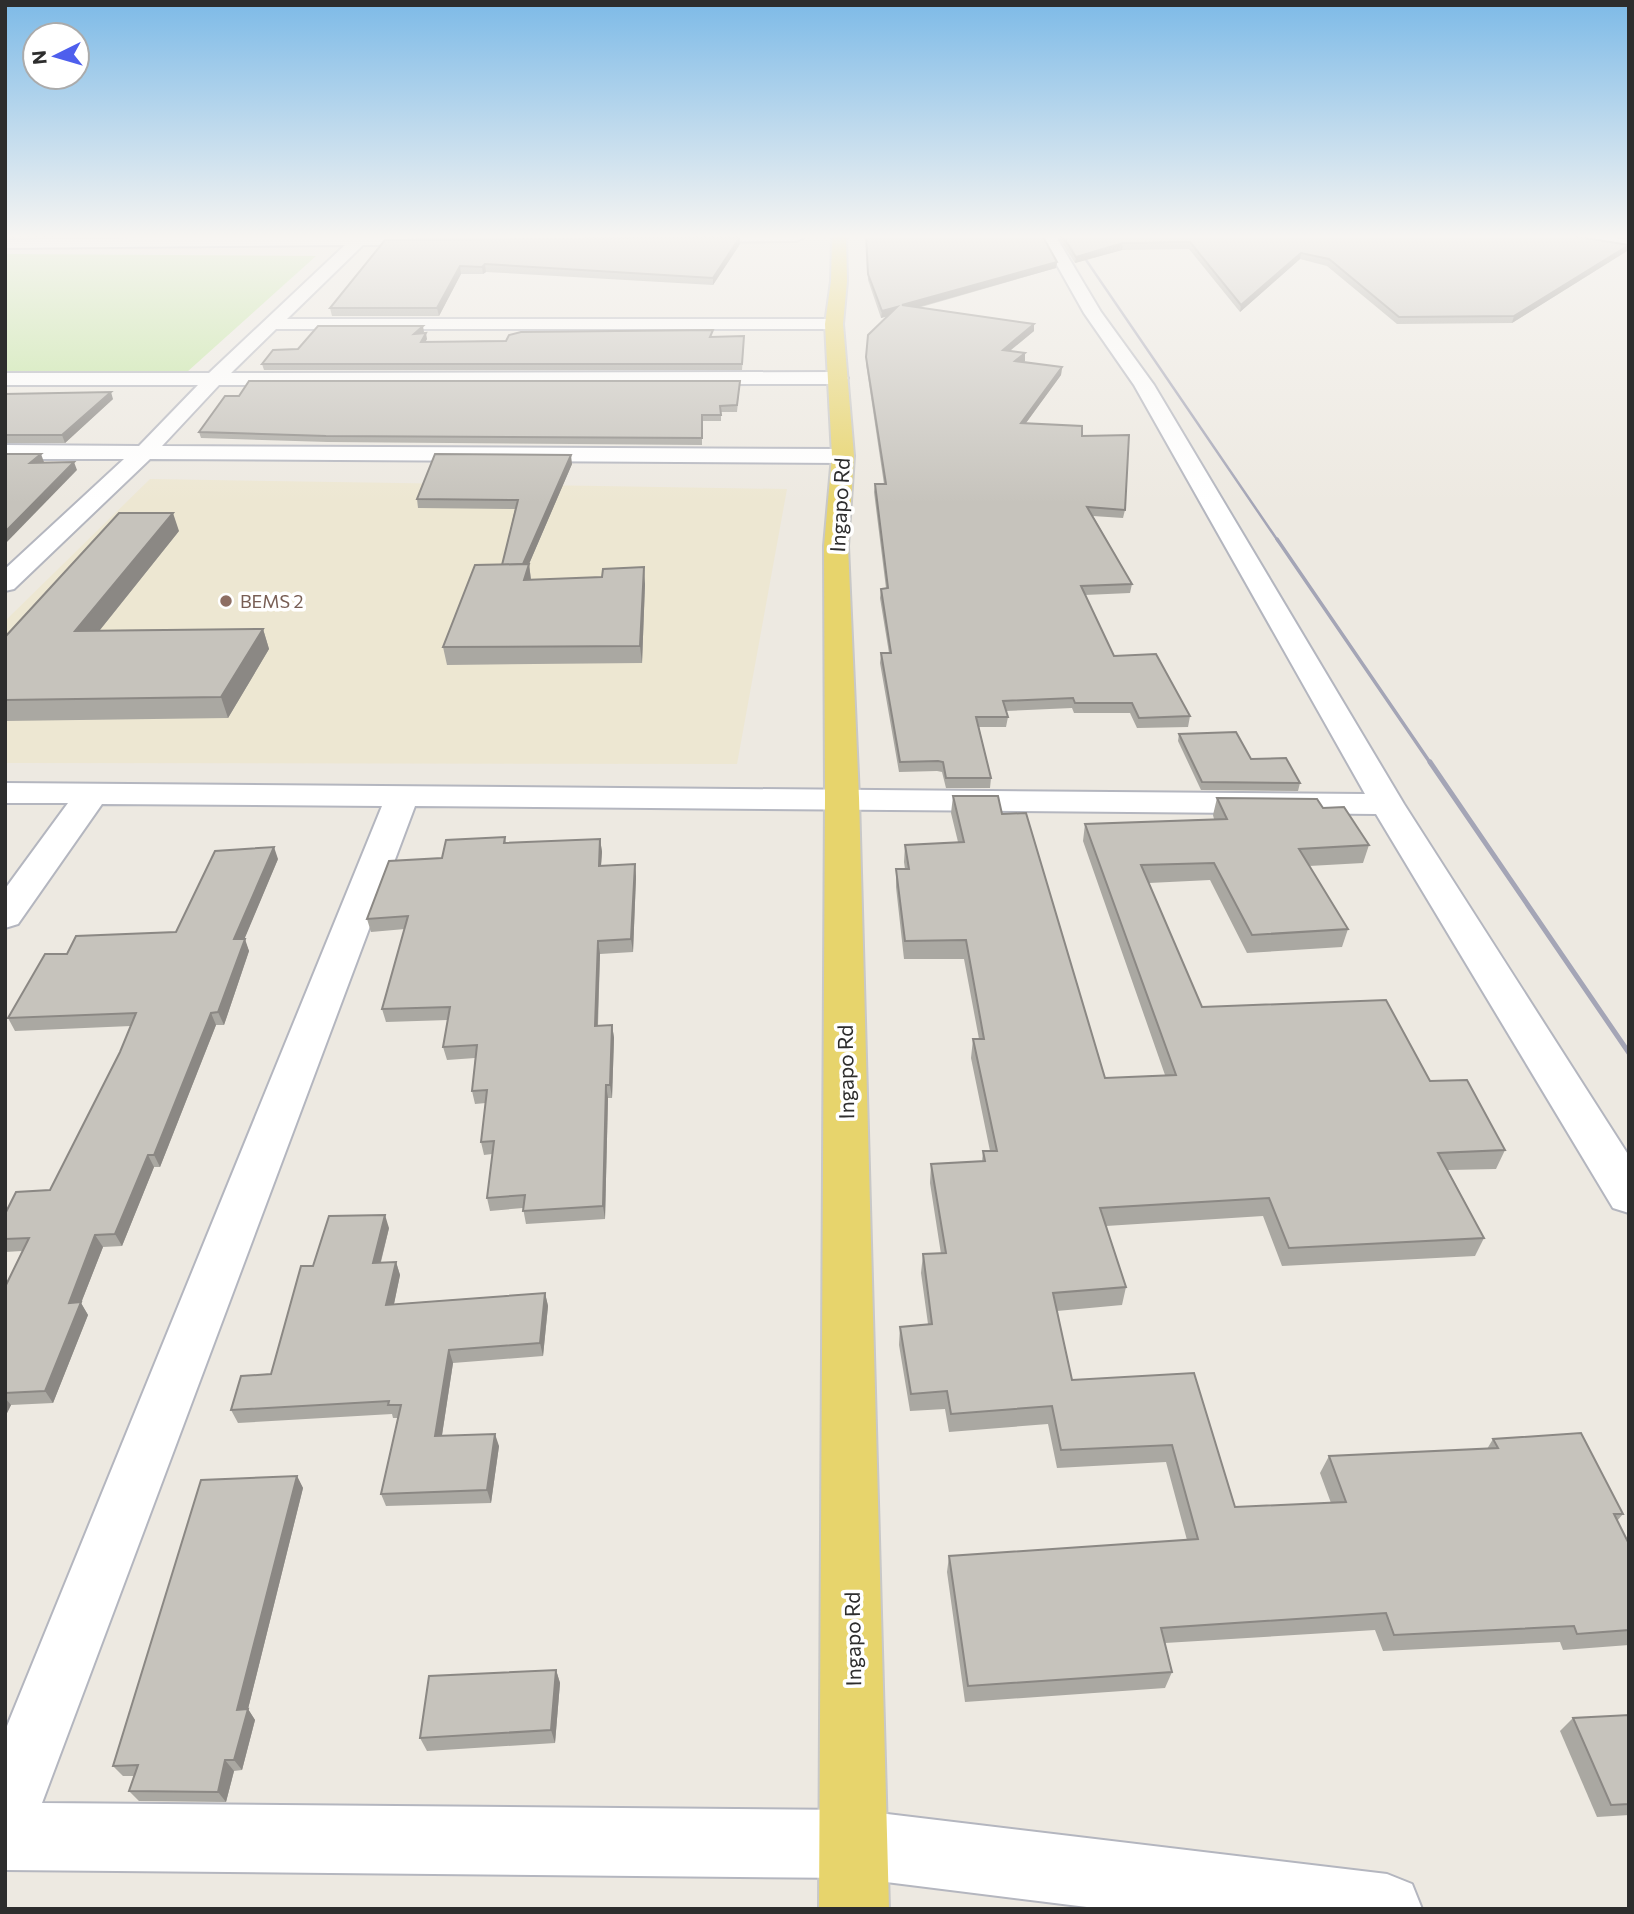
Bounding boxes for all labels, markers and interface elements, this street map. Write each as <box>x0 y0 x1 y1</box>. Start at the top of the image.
north arrow <box>21 21 91 91</box>
text: N <box>26 49 51 66</box>
street label: Ingapo Rd <box>824 457 854 553</box>
place label: BEMS 2 <box>240 590 304 612</box>
marker: BEMS 2 <box>218 593 234 609</box>
street label: Ingapo Rd <box>832 1024 858 1120</box>
street label: Ingapo Rd <box>839 1591 865 1687</box>

